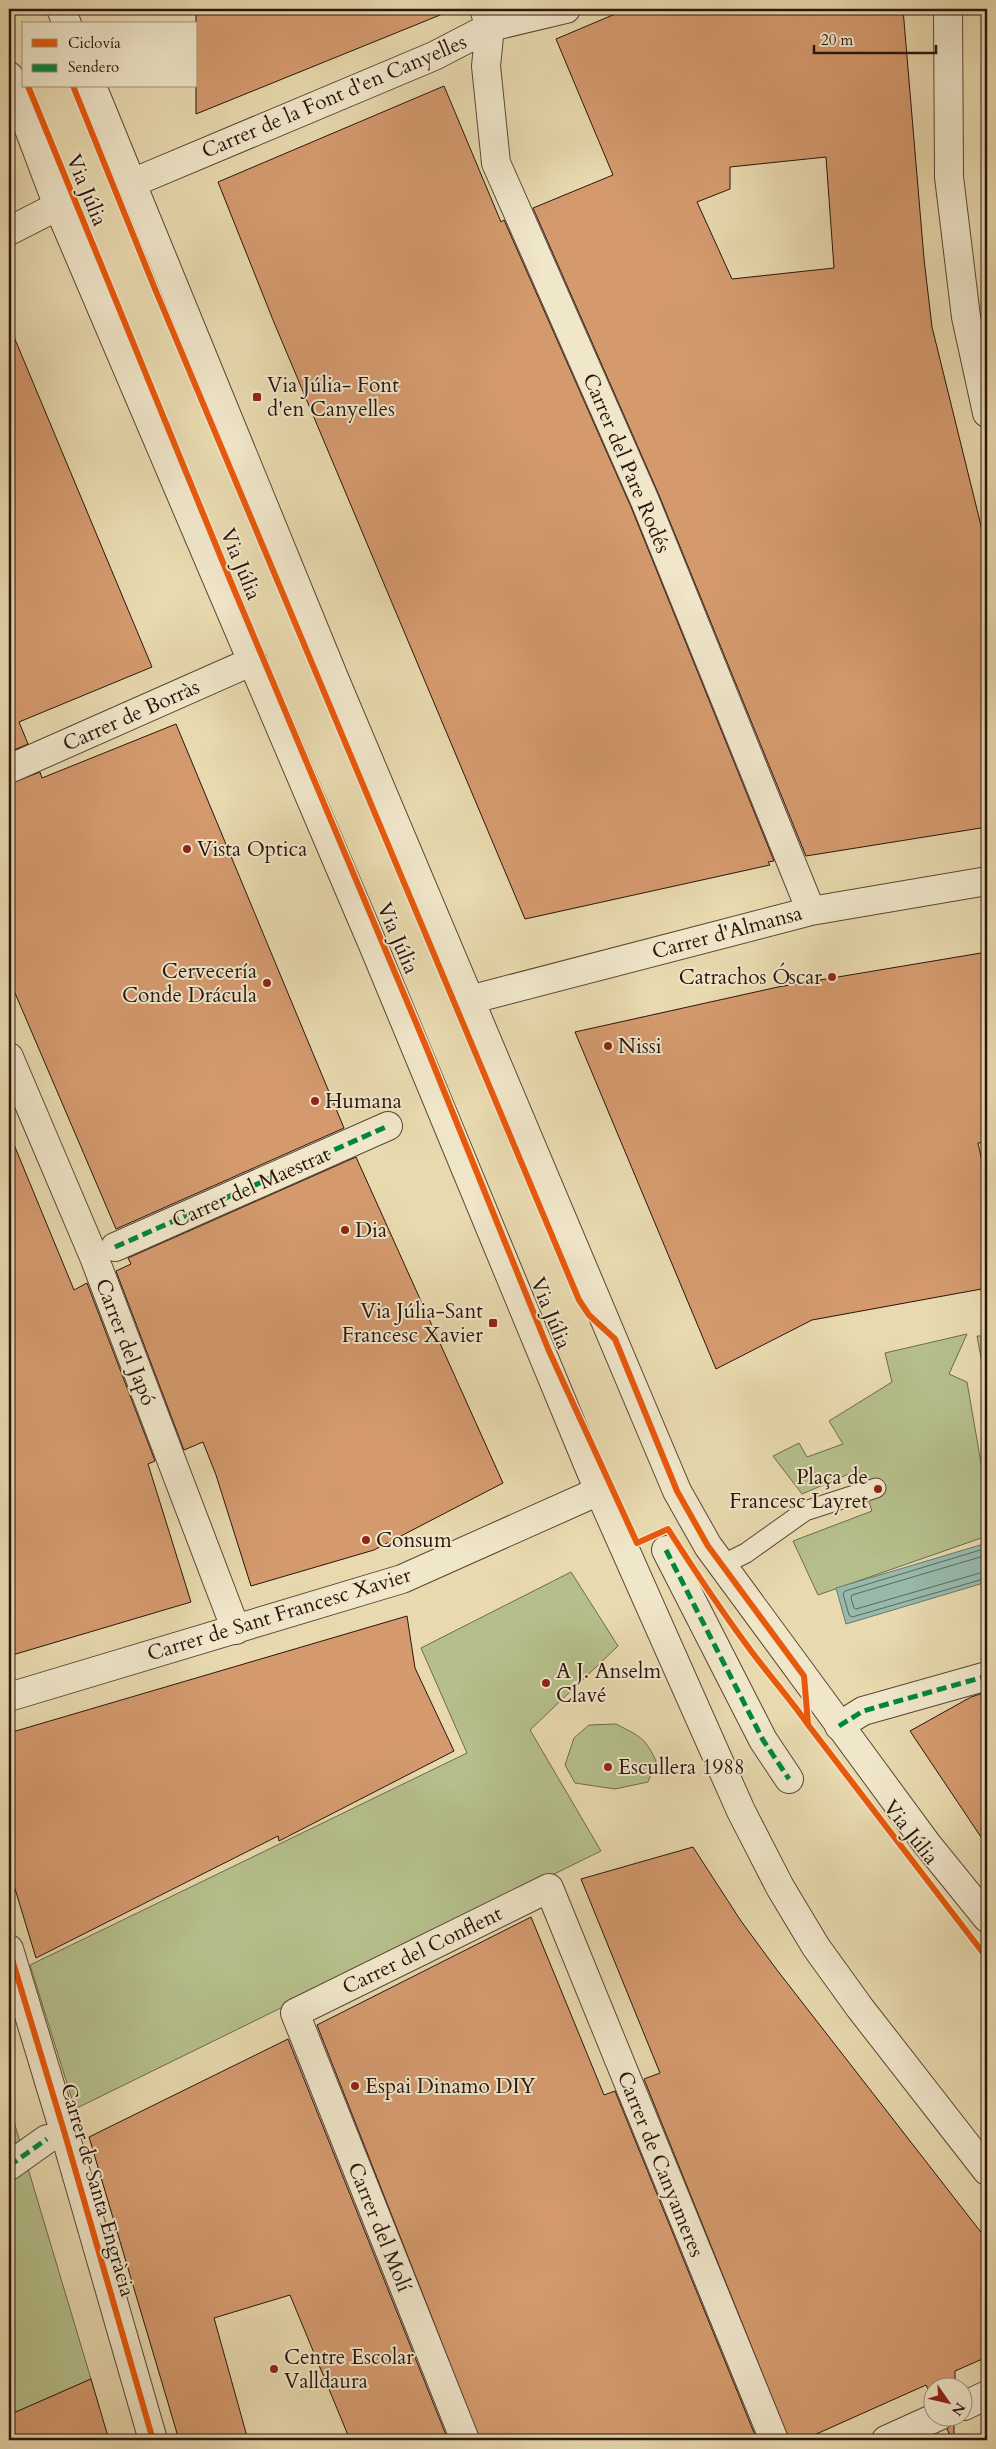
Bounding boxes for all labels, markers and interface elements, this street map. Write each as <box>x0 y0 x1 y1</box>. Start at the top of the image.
legend <box>22 22 198 88</box>
scale bar <box>814 22 936 54</box>
street label: Carrer de la Font d'en Canyelles <box>197 27 471 166</box>
text: 20 m <box>821 30 853 50</box>
text: Ciclovía <box>68 33 121 53</box>
text: Sendero <box>68 57 119 77</box>
street label: Via Júlia <box>59 150 114 230</box>
street label: Carrer del Pare Rodés <box>575 369 678 558</box>
place label: Via Júlia- Font d'en Canyelles <box>267 371 399 424</box>
marker: Via Júlia- Font d'en Canyelles <box>251 391 263 403</box>
street label: Via Júlia <box>213 524 268 604</box>
street label: Carrer de Borràs <box>58 672 204 759</box>
place label: Vista Optica <box>197 835 307 864</box>
marker: Vista Optica <box>181 843 193 855</box>
street label: Via Júlia <box>370 898 426 978</box>
street label: Carrer d'Almansa <box>649 898 805 966</box>
place label: Cervecería Conde Drácula <box>122 957 257 1010</box>
place label: Catrachos Óscar <box>679 962 822 992</box>
marker: Catrachos Óscar <box>826 971 838 983</box>
marker: Cervecería Conde Drácula <box>261 977 273 989</box>
place label: Nissi <box>618 1032 662 1061</box>
marker: Nissi <box>602 1040 614 1052</box>
place label: Humana <box>325 1087 402 1116</box>
marker: Humana <box>309 1095 321 1107</box>
street label: Carrer del Maestrat <box>167 1139 335 1235</box>
place label: Dia <box>355 1216 387 1245</box>
marker: Dia <box>339 1224 351 1236</box>
street label: Via Júlia <box>523 1273 578 1353</box>
street label: Carrer del Japó <box>88 1275 163 1410</box>
place label: Via Júlia-Sant Francesc Xavier <box>342 1297 483 1350</box>
marker: Via Júlia-Sant Francesc Xavier <box>487 1317 499 1329</box>
place label: Plaça de Francesc Layret <box>729 1463 868 1516</box>
marker: Plaça de Francesc Layret <box>872 1483 884 1495</box>
place label: Consum <box>376 1526 452 1555</box>
marker: Consum <box>360 1534 372 1546</box>
street label: Carrer de Sant Francesc Xavier <box>144 1560 415 1669</box>
place label: A J. Anselm Clavé <box>556 1657 661 1710</box>
marker: A J. Anselm Clavé <box>540 1677 552 1689</box>
place label: Escullera 1988 <box>618 1753 745 1782</box>
marker: Escullera 1988 <box>602 1761 614 1773</box>
street label: Via Júlia <box>876 1794 945 1871</box>
street label: Carrer del Conflent <box>337 1899 507 2002</box>
street label: Carrer de Canyameres <box>610 2067 711 2262</box>
place label: Espai Dinamo DIY <box>365 2072 536 2101</box>
street label: Carrer de Santa Engràcia <box>53 2080 142 2300</box>
marker: Espai Dinamo DIY <box>349 2080 361 2092</box>
street label: Carrer del Molí <box>340 2158 419 2296</box>
place label: Centre Escolar Valldaura <box>284 2343 414 2396</box>
marker: Centre Escolar Valldaura <box>268 2363 280 2375</box>
north arrow <box>924 2376 974 2426</box>
text: N <box>947 2399 970 2419</box>

